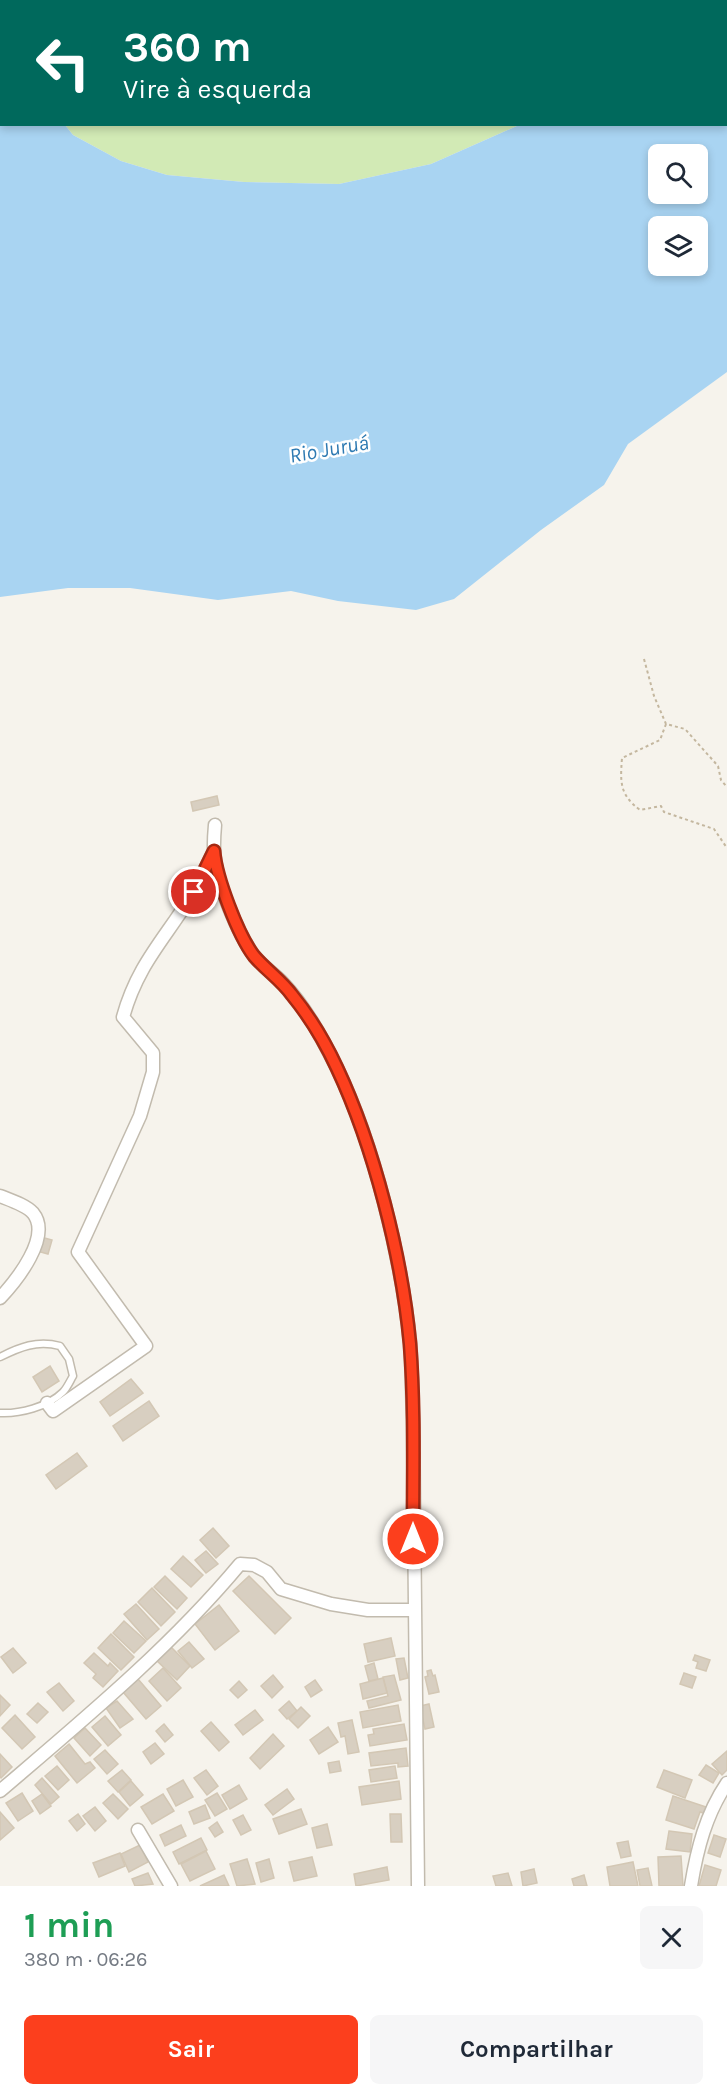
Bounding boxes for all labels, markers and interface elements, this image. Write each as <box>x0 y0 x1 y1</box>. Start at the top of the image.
text: 360 m <box>123 22 252 72</box>
icon: left <box>24 24 102 102</box>
text: Vire à esquerda <box>123 73 312 105</box>
map controls <box>648 144 708 276</box>
button: search <box>648 144 708 204</box>
button: layers <box>648 216 708 276</box>
water label: Rio Juruá <box>287 430 371 468</box>
pin <box>168 866 219 917</box>
icon: arrive <box>177 875 210 908</box>
position arrow <box>381 1507 445 1571</box>
text: 1 min <box>24 1904 114 1946</box>
button: close <box>640 1906 703 1969</box>
text: 380 m · 06:26 <box>24 1948 147 1971</box>
button: Sair <box>24 2015 358 2084</box>
button: Compartilhar <box>370 2015 703 2084</box>

